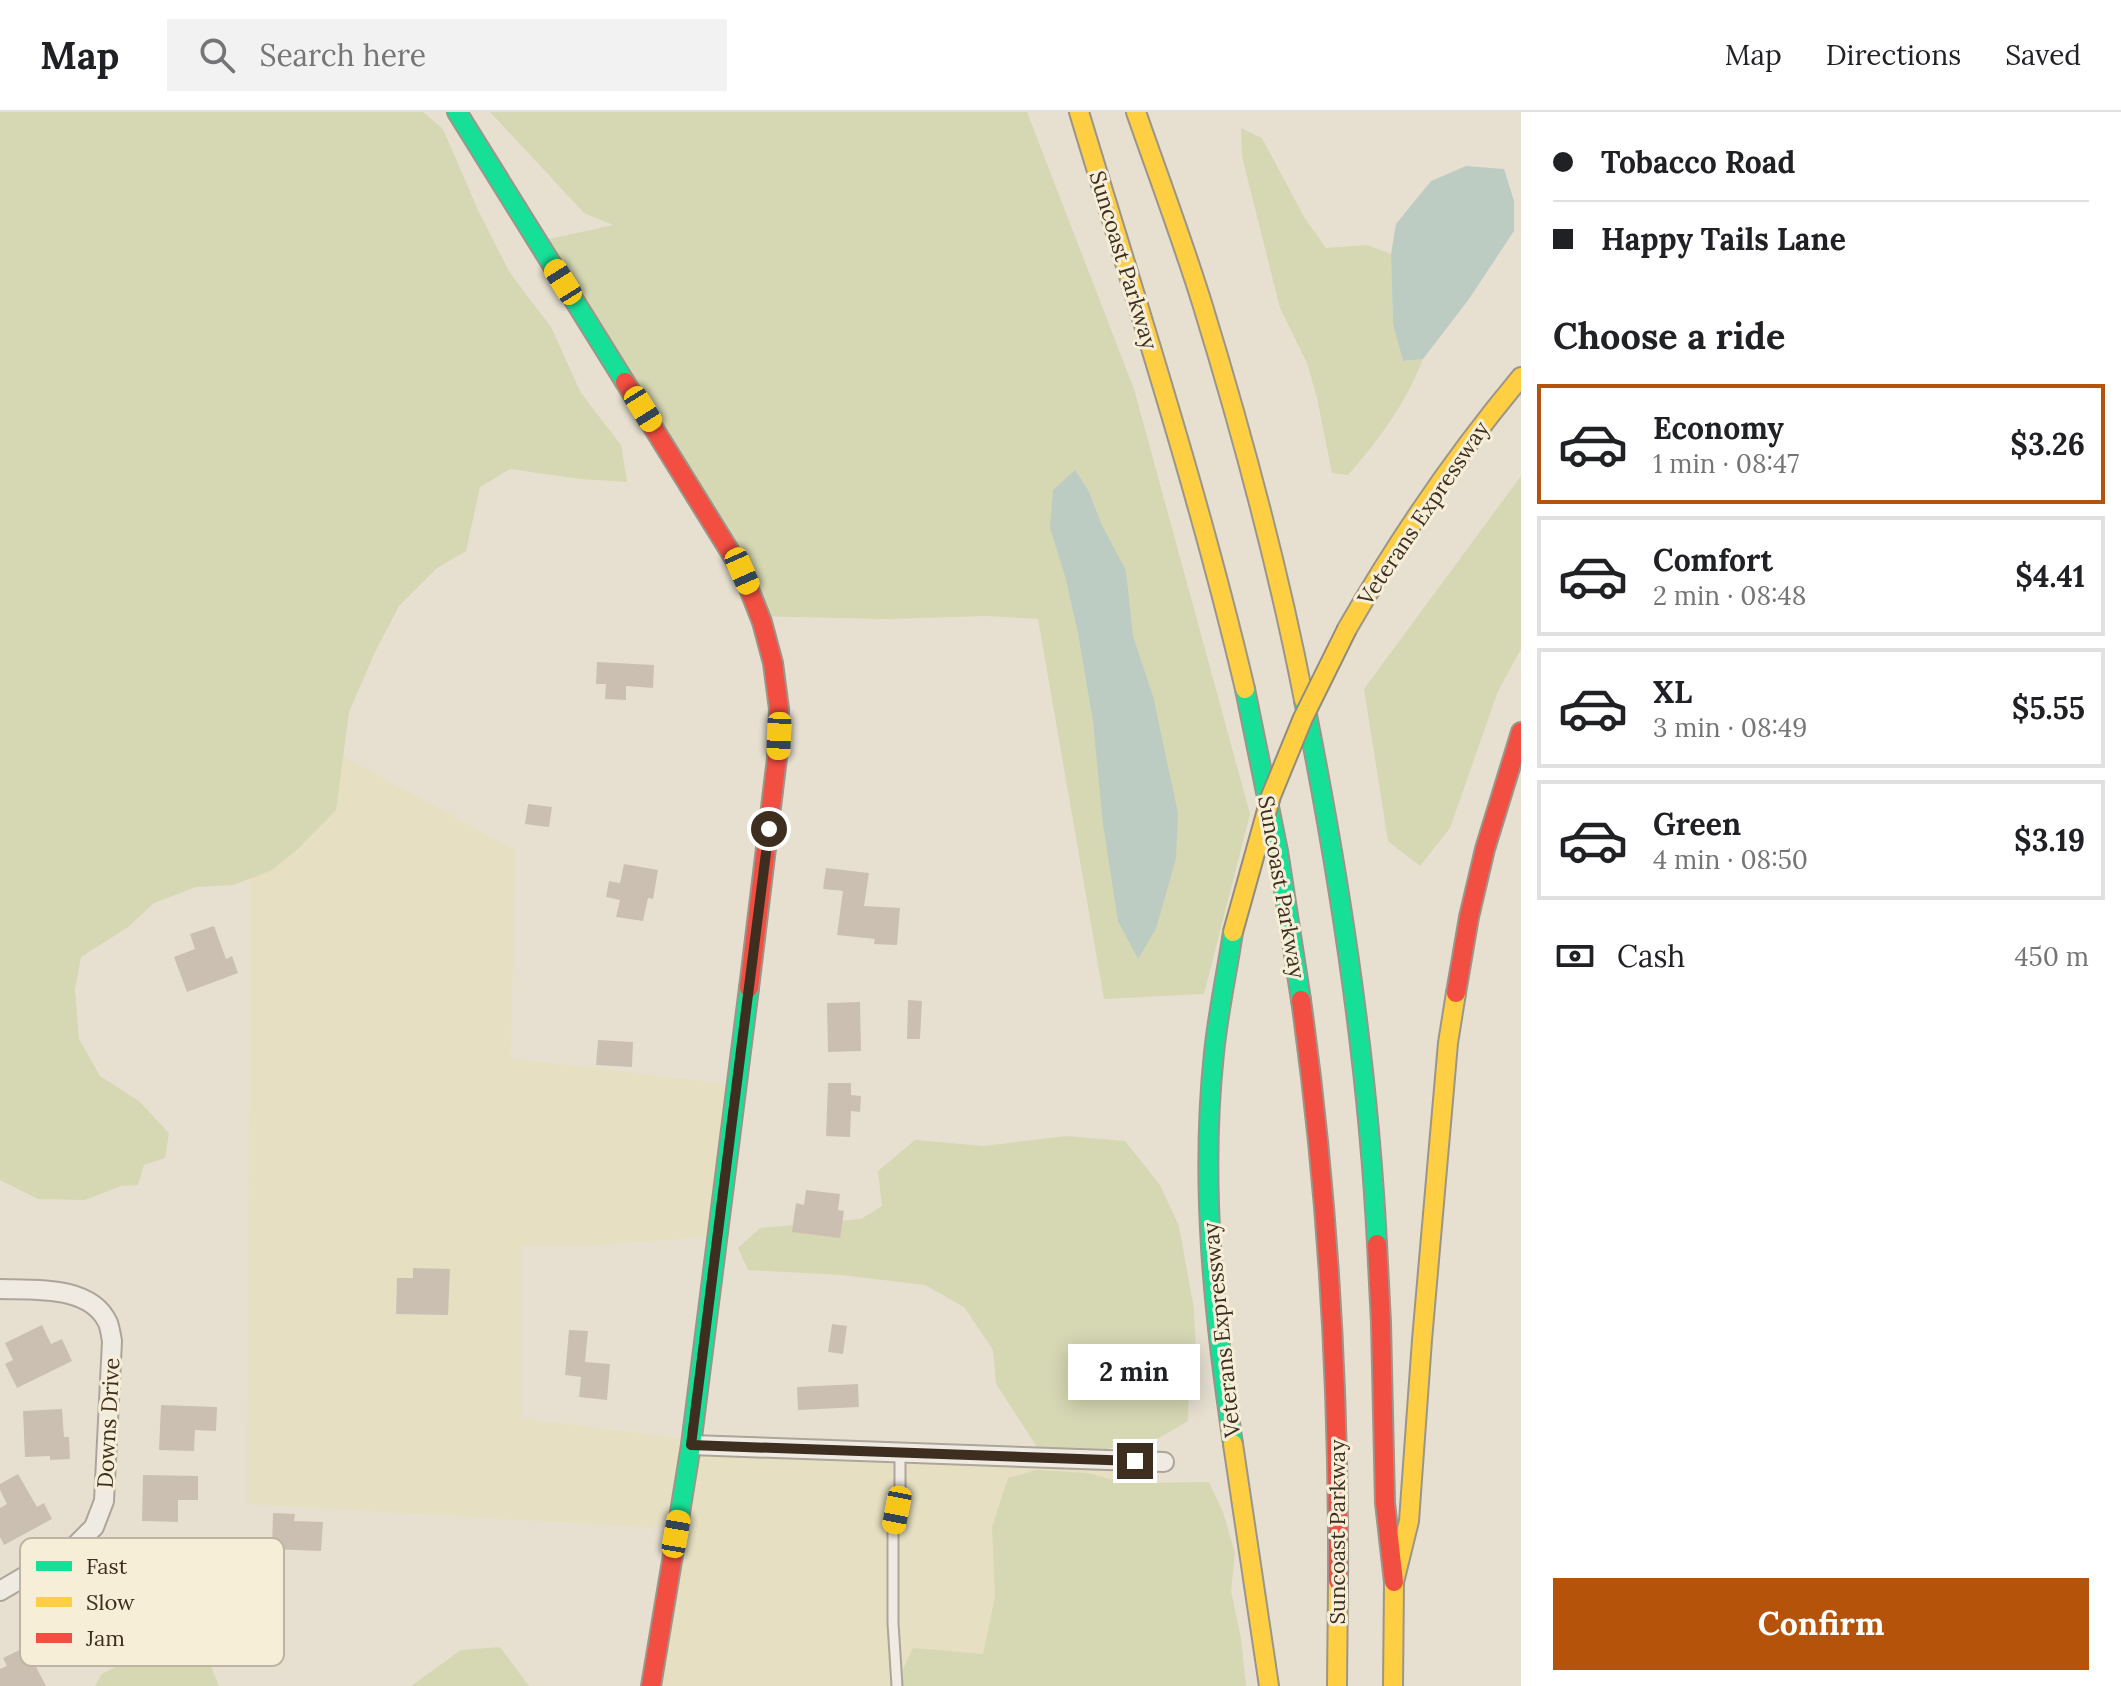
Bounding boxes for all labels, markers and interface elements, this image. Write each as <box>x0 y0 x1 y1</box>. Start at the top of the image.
search box <box>167 19 727 91</box>
text: Map <box>40 31 119 79</box>
icon: search <box>195 33 239 77</box>
text: Search here <box>259 36 426 74</box>
text: Map <box>1725 37 1782 73</box>
text: Directions <box>1826 37 1961 73</box>
text: Saved <box>2005 37 2081 73</box>
text: Tobacco Road <box>1601 143 1795 181</box>
street label: Suncoast Parkway <box>1084 167 1165 353</box>
text: Happy Tails Lane <box>1601 220 1846 258</box>
car <box>540 255 586 309</box>
text: Choose a ride <box>1553 313 1785 359</box>
car <box>620 382 666 436</box>
icon: car <box>1557 408 1629 480</box>
text: Economy <box>1653 409 1784 447</box>
street label: Veterans Expressway <box>1350 415 1495 611</box>
text: $3.26 <box>2010 425 2085 463</box>
text: 1 min · 08:47 <box>1653 447 1799 480</box>
icon: car <box>1557 540 1629 612</box>
text: Comfort <box>1653 541 1773 579</box>
car <box>721 544 763 598</box>
text: $4.41 <box>2015 557 2085 595</box>
text: 2 min · 08:48 <box>1653 579 1806 612</box>
icon: car <box>1557 672 1629 744</box>
text: XL <box>1653 673 1692 711</box>
text: $5.55 <box>2012 689 2085 727</box>
text: 3 min · 08:49 <box>1653 711 1807 744</box>
car <box>766 712 792 760</box>
street label: Suncoast Parkway <box>1252 793 1312 981</box>
icon: car <box>1557 804 1629 876</box>
text: Green <box>1653 805 1741 843</box>
route start <box>751 811 787 847</box>
text: $3.19 <box>2014 821 2085 859</box>
text: 4 min · 08:50 <box>1653 843 1808 876</box>
icon: cash <box>1553 934 1597 978</box>
text: Cash <box>1617 937 1685 975</box>
text: 450 m <box>2015 940 2089 973</box>
street label: Veterans Expressway <box>1196 1221 1246 1440</box>
callout: 2 min <box>1069 1345 1201 1401</box>
text: 2 min <box>1099 1355 1169 1388</box>
street label: Downs Drive <box>91 1357 125 1489</box>
street label: Suncoast Parkway <box>1323 1439 1351 1625</box>
route end <box>1117 1443 1153 1479</box>
car <box>881 1484 913 1536</box>
car <box>660 1508 692 1560</box>
legend <box>20 1538 284 1666</box>
text: Fast <box>86 1552 128 1580</box>
button: Confirm <box>1553 1578 2089 1670</box>
text: Slow <box>86 1588 135 1616</box>
text: Jam <box>85 1624 125 1652</box>

